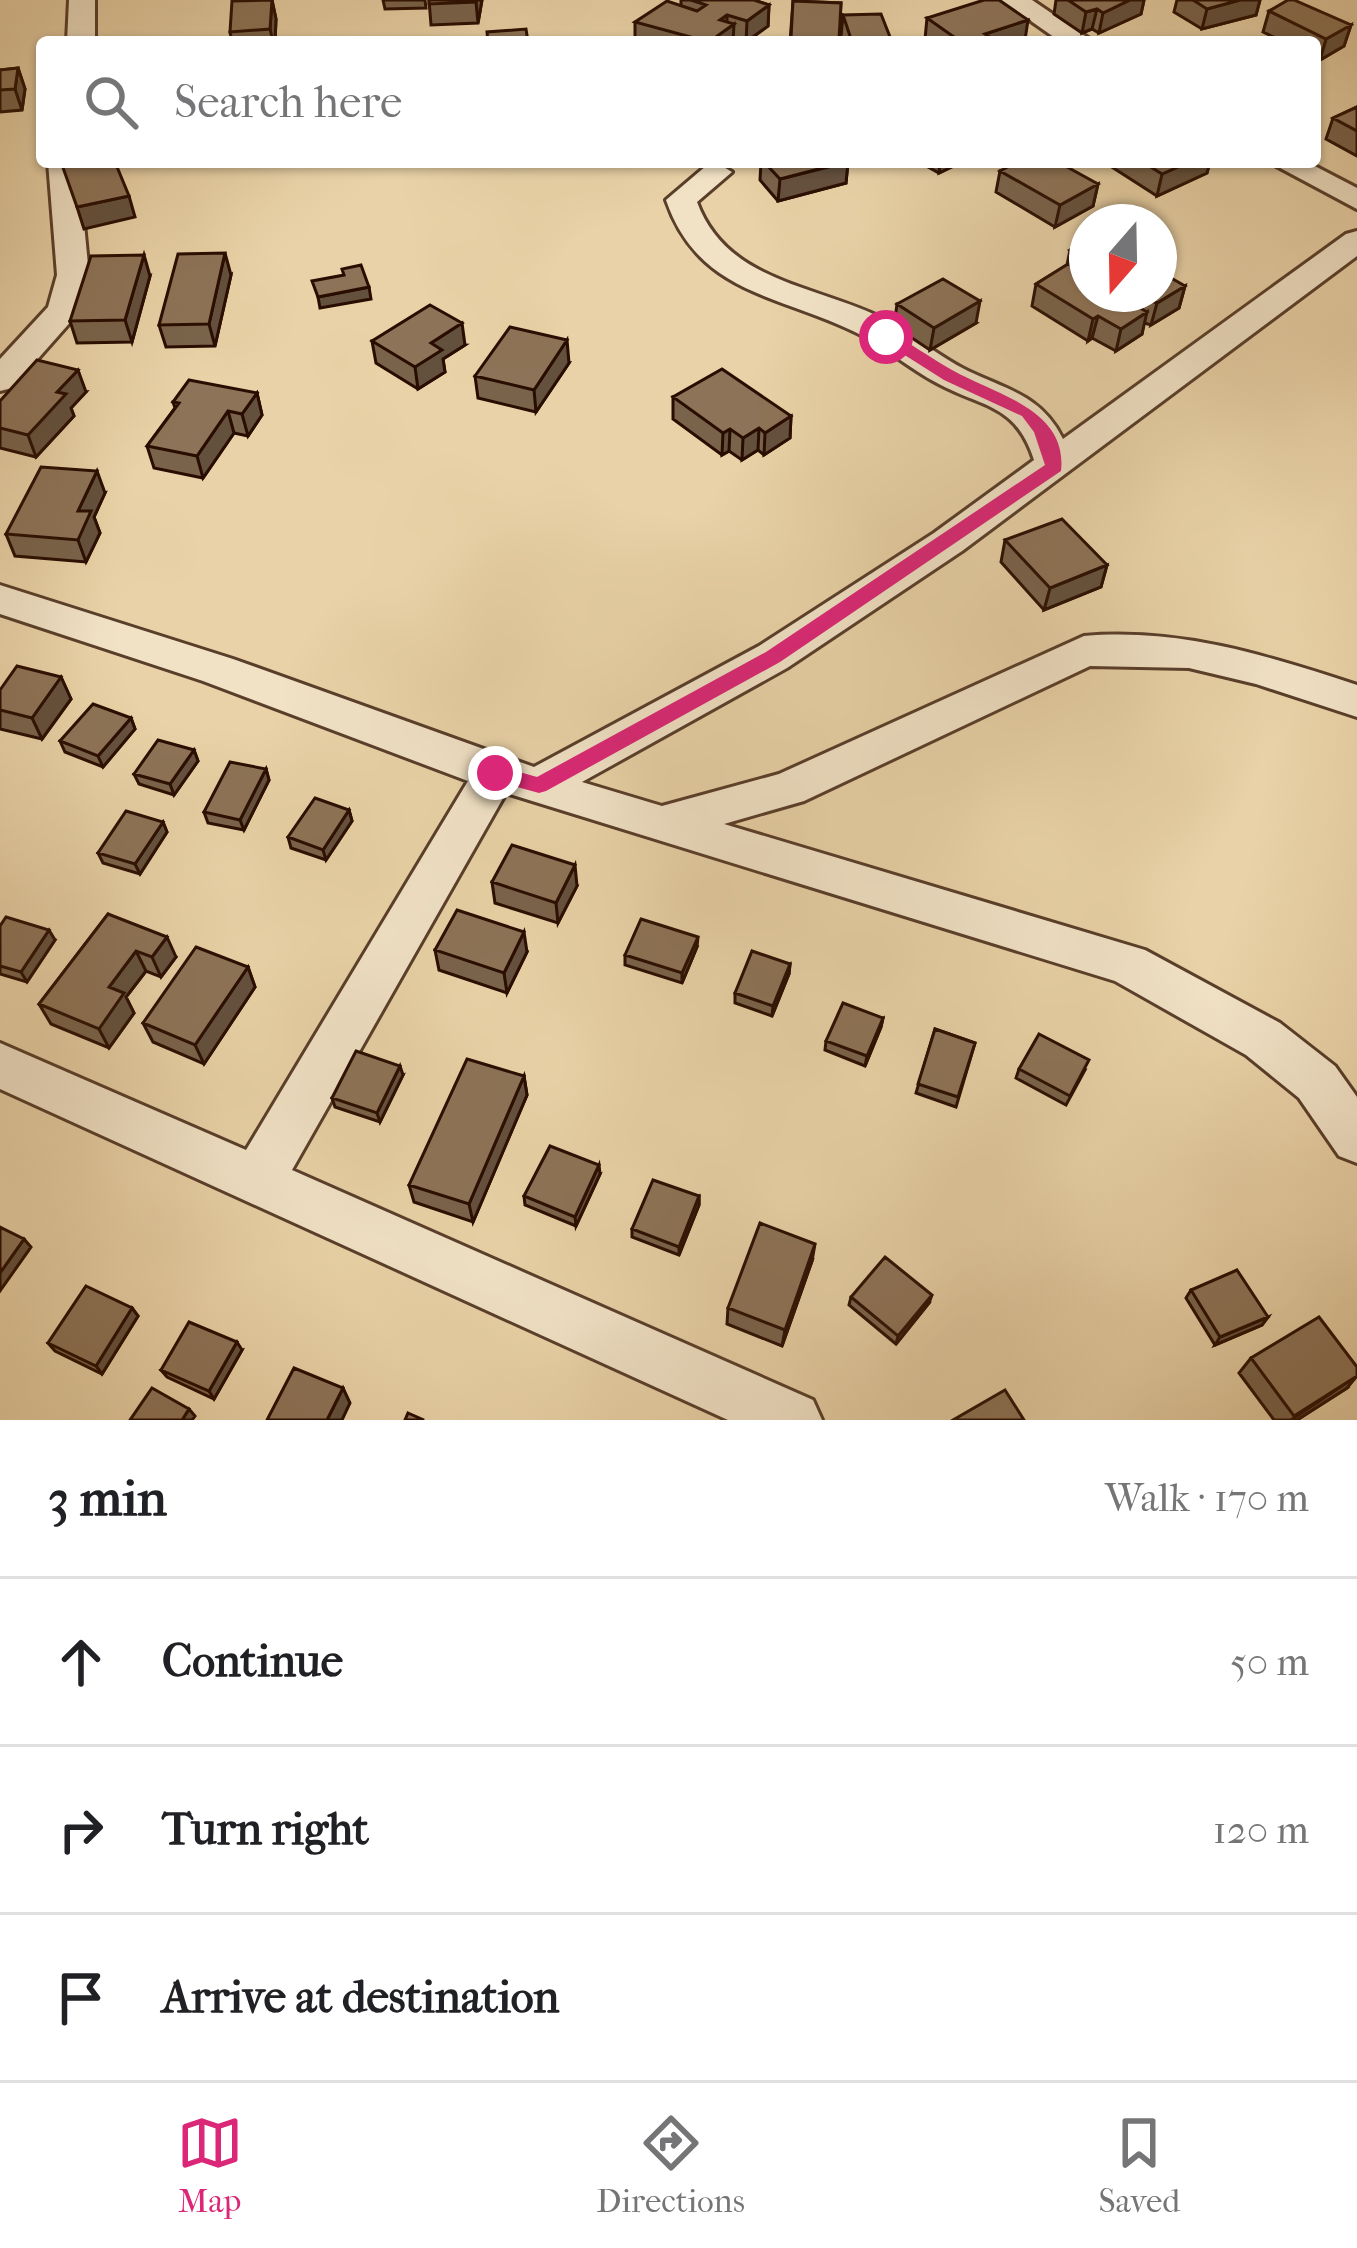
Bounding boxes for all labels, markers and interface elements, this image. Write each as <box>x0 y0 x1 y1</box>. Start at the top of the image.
search box <box>36 36 1321 168</box>
icon: search <box>78 69 144 135</box>
text: Search here <box>174 76 402 129</box>
north arrow <box>1069 204 1177 312</box>
route start <box>859 310 913 364</box>
route end <box>468 746 522 800</box>
text: 3 min <box>48 1468 167 1528</box>
text: Walk · 170 m <box>1105 1475 1309 1521</box>
icon: ahead <box>48 1629 114 1695</box>
text: Continue <box>162 1635 343 1688</box>
text: 50 m <box>1230 1639 1309 1685</box>
icon: right <box>48 1797 114 1863</box>
text: Turn right <box>162 1803 369 1856</box>
text: 120 m <box>1213 1807 1309 1853</box>
icon: arrive <box>48 1965 114 2031</box>
text: Arrive at destination <box>162 1971 559 2024</box>
tab: Map <box>177 2110 243 2221</box>
tab: Directions <box>596 2110 745 2221</box>
tab: Saved <box>1098 2110 1180 2221</box>

